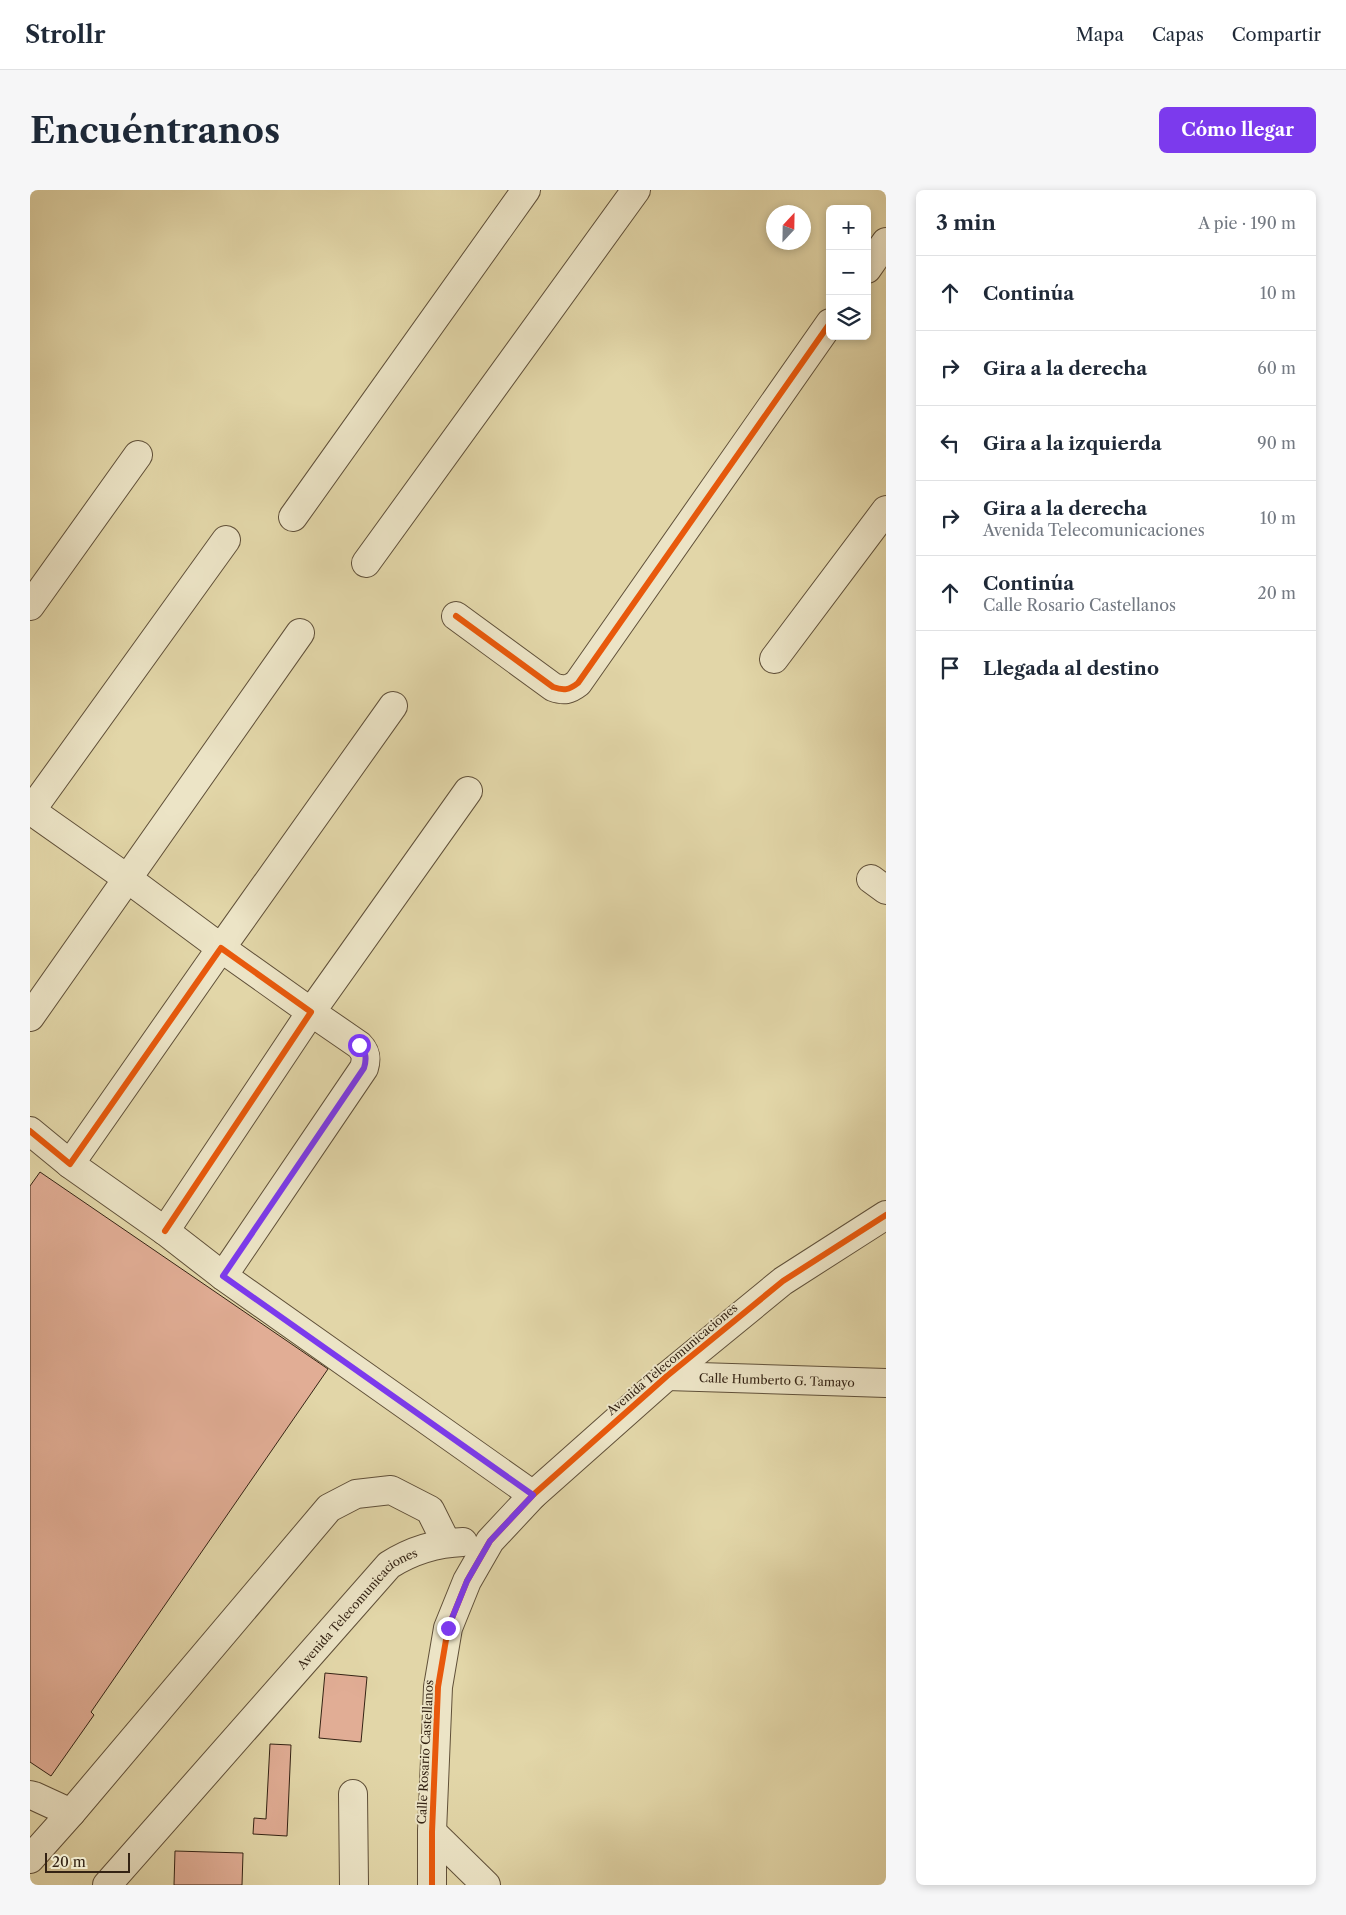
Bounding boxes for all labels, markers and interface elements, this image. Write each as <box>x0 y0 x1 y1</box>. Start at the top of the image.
text: Strollr <box>25 20 105 49</box>
text: Mapa <box>1076 24 1124 46</box>
text: Capas <box>1152 24 1204 46</box>
text: Compartir <box>1232 24 1321 46</box>
button: Cómo llegar <box>1159 107 1316 153</box>
text: Encuéntranos <box>30 109 280 152</box>
north arrow <box>766 205 811 250</box>
map controls <box>826 205 871 340</box>
button: + <box>826 205 871 250</box>
text: 3 min <box>936 210 996 235</box>
text: A pie · 190 m <box>1198 213 1296 233</box>
button: − <box>826 250 871 295</box>
icon: ahead <box>936 279 964 307</box>
text: Continúa <box>983 282 1074 305</box>
text: 10 m <box>1260 283 1296 303</box>
button: layers <box>826 295 871 340</box>
icon: right <box>936 354 964 382</box>
text: Gira a la derecha <box>983 357 1147 380</box>
text: 60 m <box>1257 358 1296 378</box>
icon: left <box>936 429 964 457</box>
text: Gira a la izquierda <box>983 432 1162 455</box>
text: 90 m <box>1257 433 1296 453</box>
text: Gira a la derecha <box>983 497 1147 520</box>
icon: right <box>936 504 964 532</box>
text: 10 m <box>1260 508 1296 528</box>
text: Avenida Telecomunicaciones <box>983 520 1205 540</box>
text: Continúa <box>983 572 1074 595</box>
icon: ahead <box>936 579 964 607</box>
text: 20 m <box>1257 583 1296 603</box>
text: Calle Rosario Castellanos <box>983 595 1176 615</box>
icon: arrive <box>936 654 964 682</box>
text: Llegada al destino <box>983 657 1159 680</box>
route start <box>348 1034 371 1057</box>
street label: Avenida Telecomunicaciones <box>603 1300 740 1419</box>
street label: Calle Humberto G. Tamayo <box>699 1370 855 1390</box>
street label: Avenida Telecomunicaciones <box>293 1544 419 1673</box>
route end <box>437 1617 460 1640</box>
street label: Calle Rosario Castellanos <box>414 1679 436 1825</box>
scale bar <box>45 1850 130 1873</box>
text: 20 m <box>52 1853 86 1871</box>

